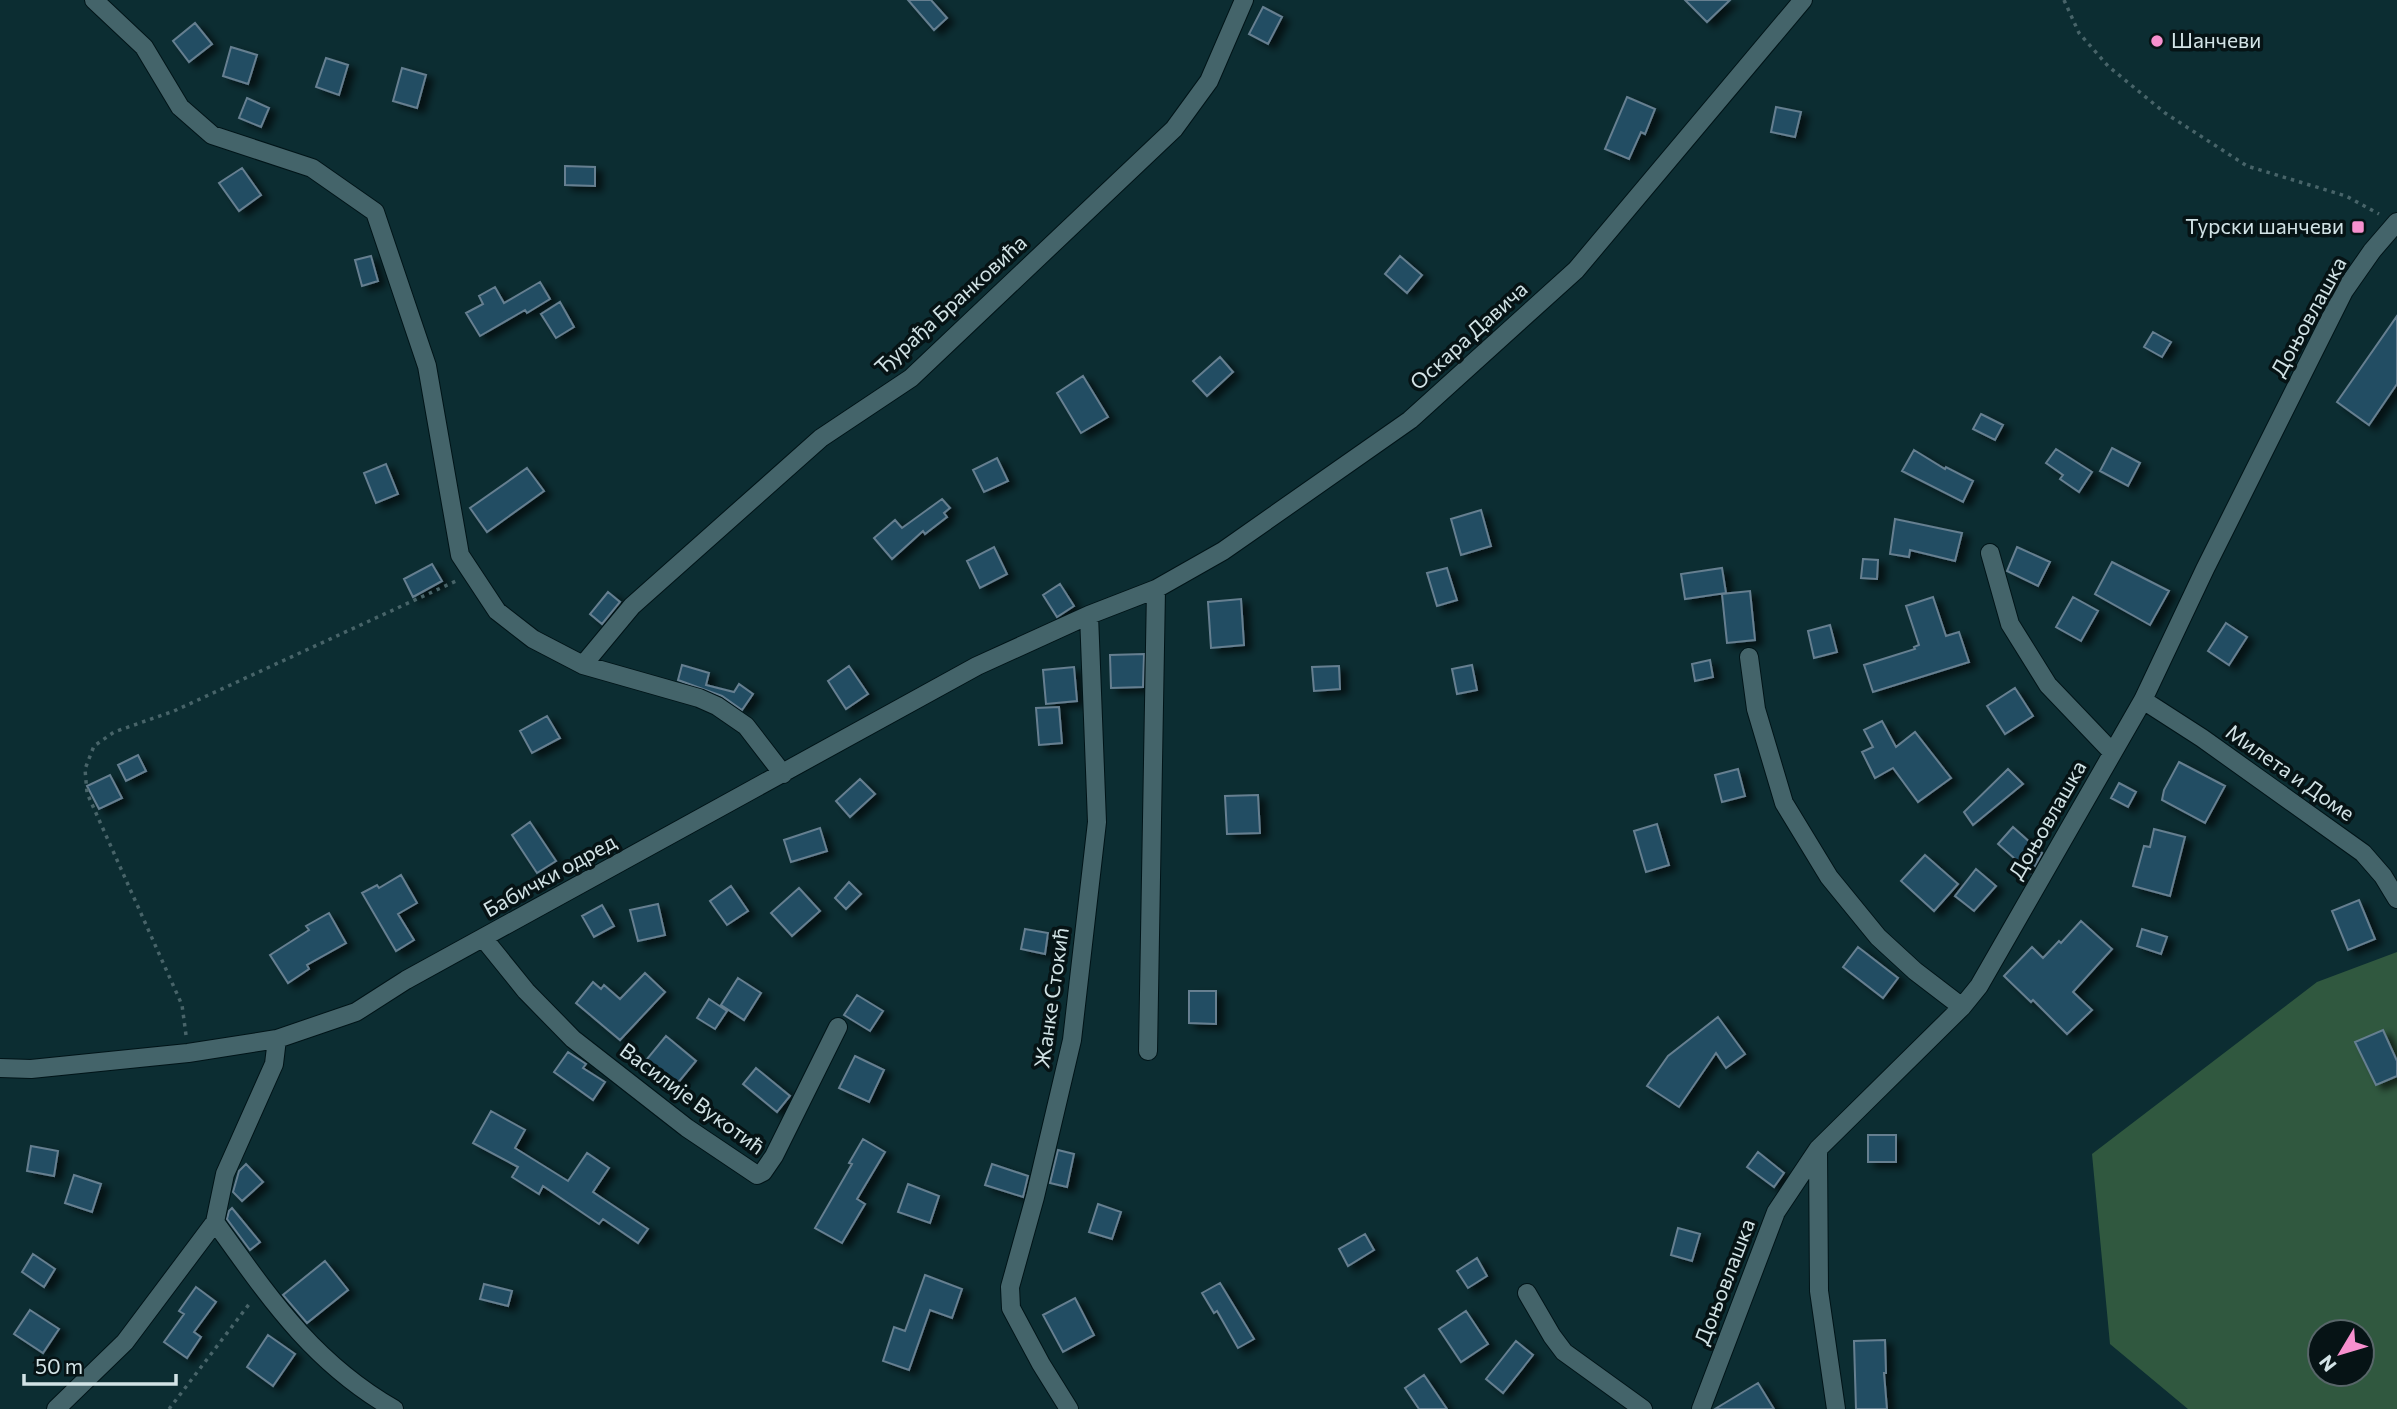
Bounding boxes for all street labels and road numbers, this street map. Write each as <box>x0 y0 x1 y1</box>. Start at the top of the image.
street label: Ђурађа Бранковића <box>869 229 1031 379</box>
street label: Доњовлашка <box>2265 252 2351 380</box>
street label: Оскара Давича <box>1404 276 1532 394</box>
street label: Милета и Доме <box>2222 718 2360 825</box>
street label: Доњовлашка <box>2003 755 2091 883</box>
street label: Бабички одред <box>479 828 620 921</box>
street label: Жанке Стокић <box>1028 926 1073 1070</box>
street label: Василије Вукотић <box>616 1037 770 1159</box>
street label: Доњовлашка <box>1688 1215 1759 1348</box>

